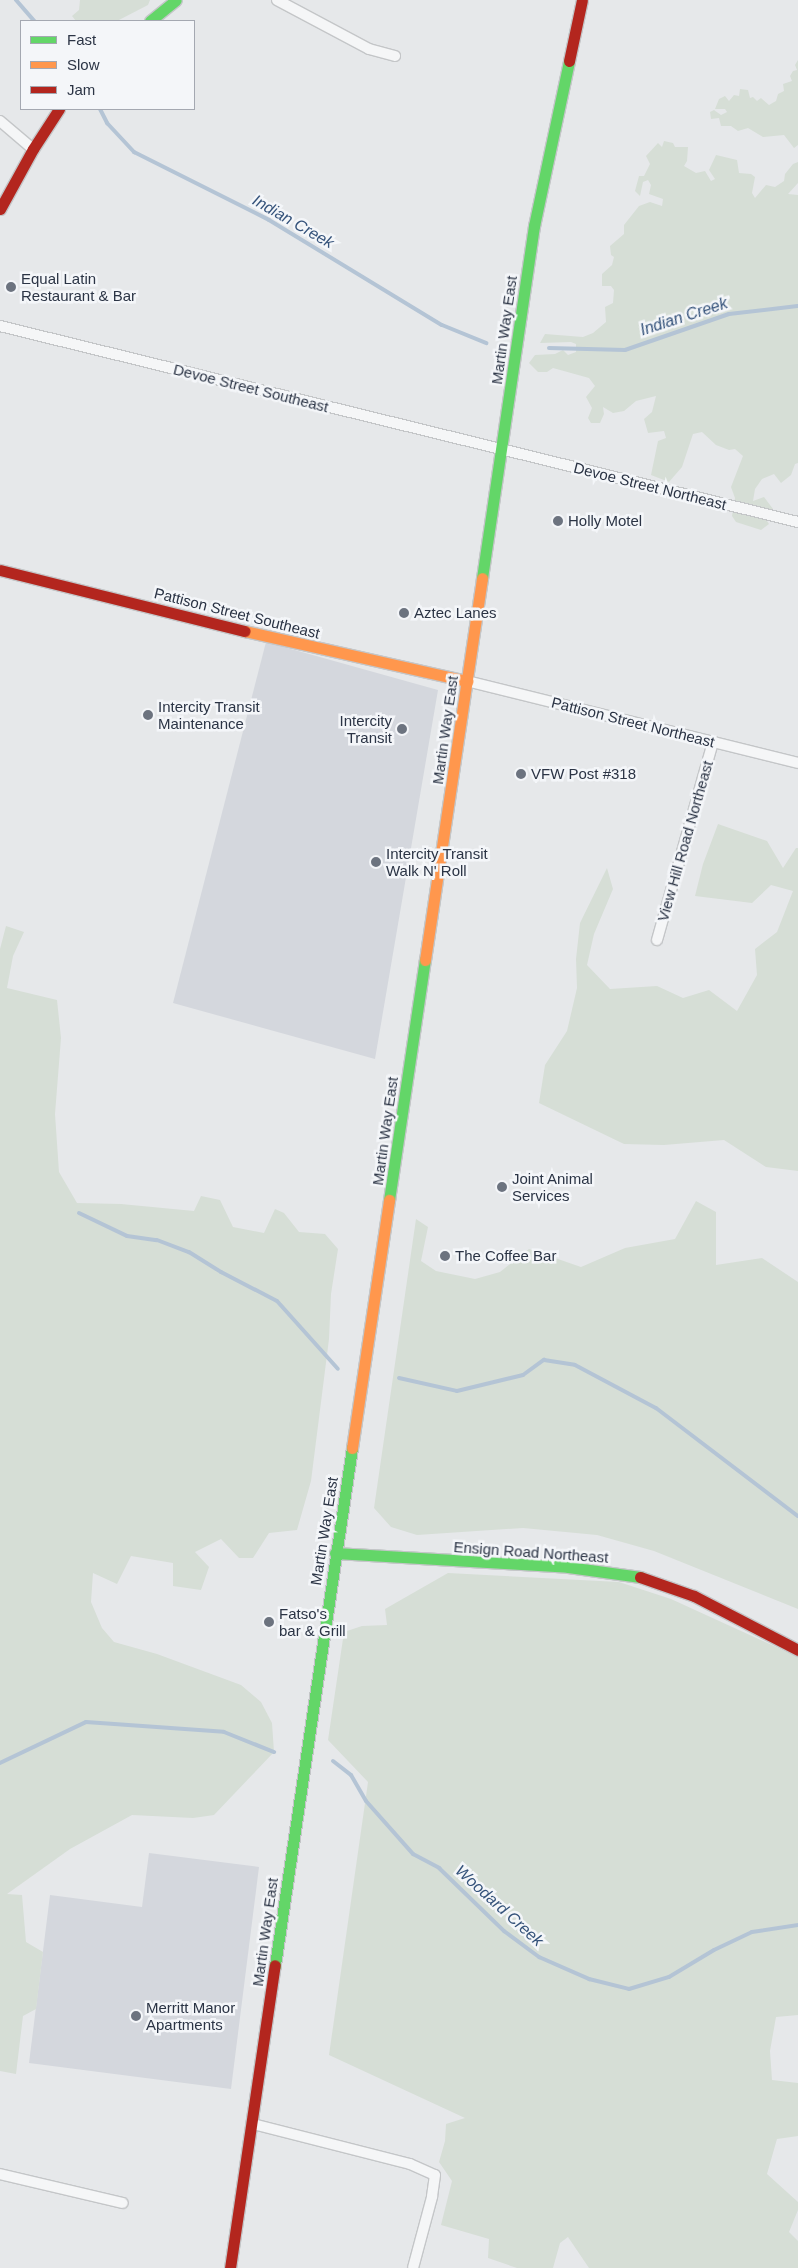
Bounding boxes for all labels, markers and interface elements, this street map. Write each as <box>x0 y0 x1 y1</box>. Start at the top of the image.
legend <box>20 20 195 110</box>
text: Fast <box>67 31 96 48</box>
text: Slow <box>67 56 100 73</box>
text: Jam <box>67 81 95 98</box>
water label: Indian Creek <box>249 191 337 253</box>
place label: Equal Latin Restaurant & Bar <box>21 269 136 304</box>
street label: Martin Way East <box>487 275 521 385</box>
marker: Equal Latin Restaurant & Bar <box>5 281 17 293</box>
water label: Indian Creek <box>638 294 730 340</box>
street label: Devoe Street Southeast <box>172 360 330 416</box>
street label: Devoe Street Northeast <box>572 458 728 514</box>
place label: Holly Motel <box>568 512 642 530</box>
marker: Holly Motel <box>552 515 564 527</box>
street label: Pattison Street Southeast <box>152 584 322 642</box>
place label: Aztec Lanes <box>414 604 497 622</box>
marker: Aztec Lanes <box>398 607 410 619</box>
street label: Martin Way East <box>428 675 462 785</box>
street label: Pattison Street Northeast <box>550 693 716 751</box>
place label: Intercity Transit Maintenance <box>158 697 260 732</box>
marker: Intercity Transit Maintenance <box>142 709 154 721</box>
place label: Intercity Transit <box>339 711 392 746</box>
marker: Intercity Transit <box>396 723 408 735</box>
street label: View Hill Road Northeast <box>653 759 717 923</box>
place label: VFW Post #318 <box>531 765 636 783</box>
marker: VFW Post #318 <box>515 768 527 780</box>
place label: Intercity Transit Walk N' Roll <box>386 844 488 879</box>
marker: Intercity Transit Walk N' Roll <box>370 856 382 868</box>
street label: Martin Way East <box>368 1076 402 1186</box>
place label: Joint Animal Services <box>512 1169 594 1204</box>
marker: Joint Animal Services <box>496 1181 508 1193</box>
place label: The Coffee Bar <box>455 1247 556 1265</box>
marker: The Coffee Bar <box>439 1250 451 1262</box>
street label: Martin Way East <box>307 1476 341 1586</box>
street label: Ensign Road Northeast <box>453 1538 609 1566</box>
place label: Fatso's bar & Grill <box>279 1604 346 1639</box>
marker: Fatso's bar & Grill <box>263 1616 275 1628</box>
water label: Woodard Creek <box>451 1861 547 1951</box>
street label: Martin Way East <box>248 1877 282 1987</box>
place label: Merritt Manor Apartments <box>146 1998 235 2033</box>
marker: Merritt Manor Apartments <box>130 2010 142 2022</box>

